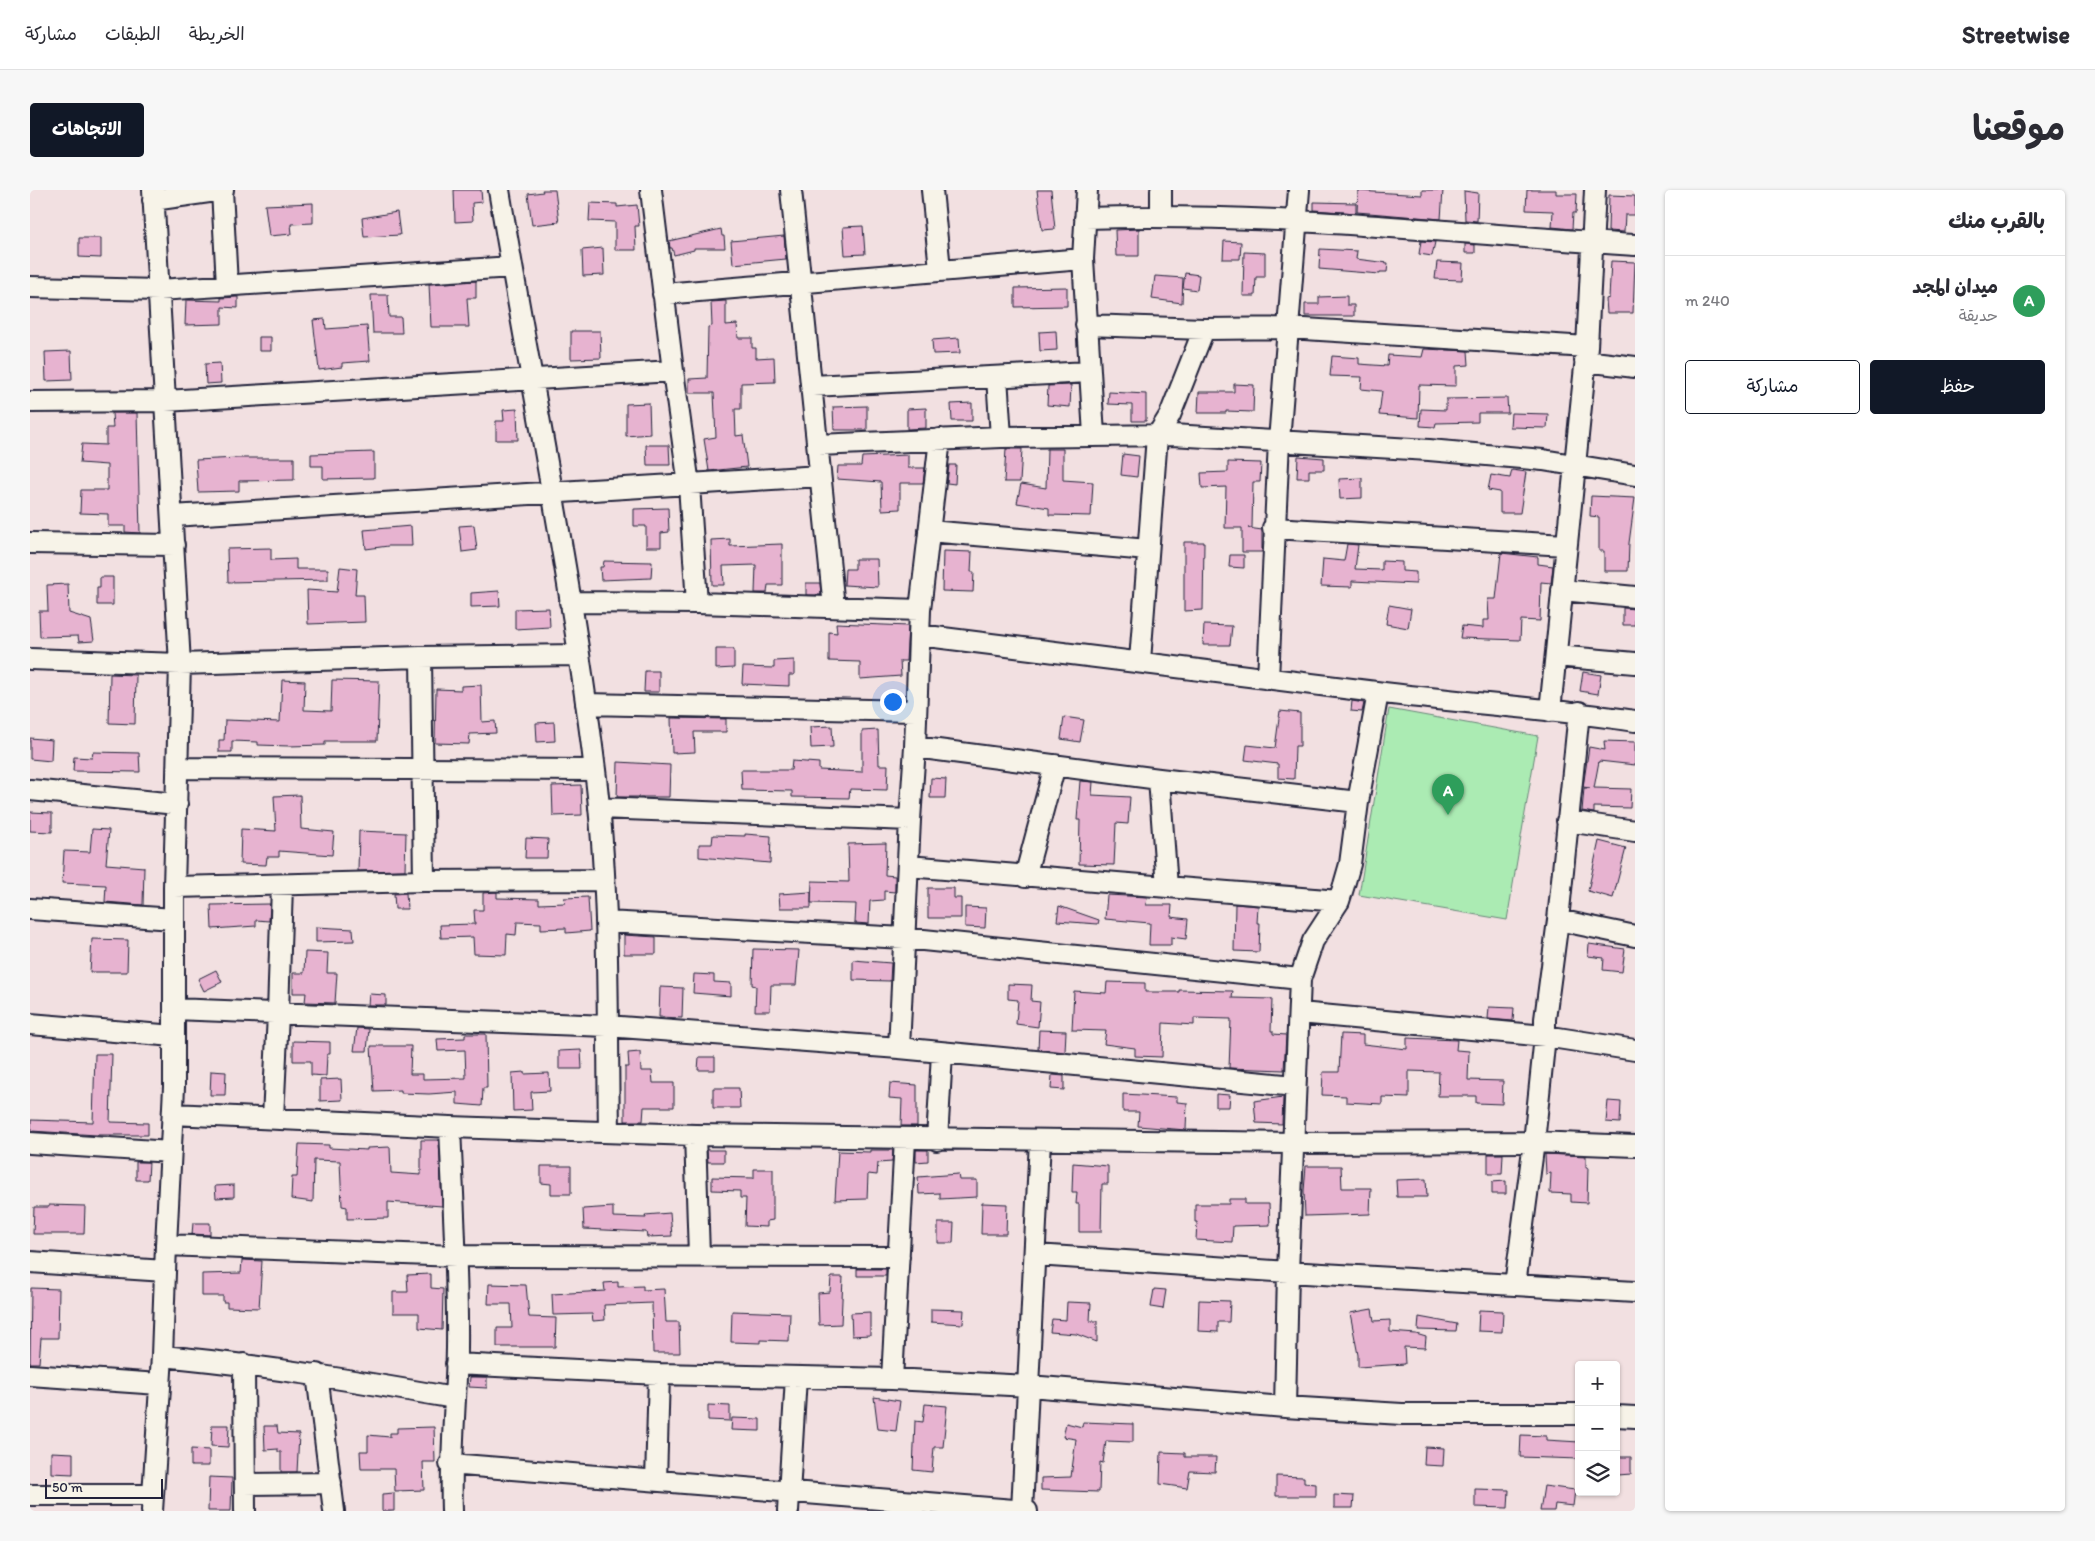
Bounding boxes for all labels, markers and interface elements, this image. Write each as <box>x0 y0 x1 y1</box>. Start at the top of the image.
text: Streetwise <box>1962 20 2070 49</box>
text: مشاركة <box>25 23 77 45</box>
text: الطبقات <box>105 23 161 45</box>
text: الخريطة <box>189 23 245 45</box>
button: الاتجاهات <box>30 103 144 157</box>
text: موقعنا <box>1972 107 2065 149</box>
text: بالقرب منك <box>1948 208 2045 233</box>
text: ميدان المجد <box>1912 275 1998 298</box>
text: 240 m <box>1685 291 1730 310</box>
text: A <box>2024 291 2034 310</box>
text: حديقة <box>1959 306 1998 325</box>
button: مشاركة <box>1685 360 1860 414</box>
button: حفظ <box>1870 360 2045 414</box>
your location <box>880 689 906 715</box>
pin: A <box>1432 774 1464 815</box>
map controls <box>1575 1361 1620 1496</box>
button: + <box>1575 1361 1620 1406</box>
button: − <box>1575 1406 1620 1451</box>
button: layers <box>1575 1451 1620 1496</box>
scale bar <box>45 1476 162 1499</box>
text: 50 m <box>52 1479 83 1496</box>

